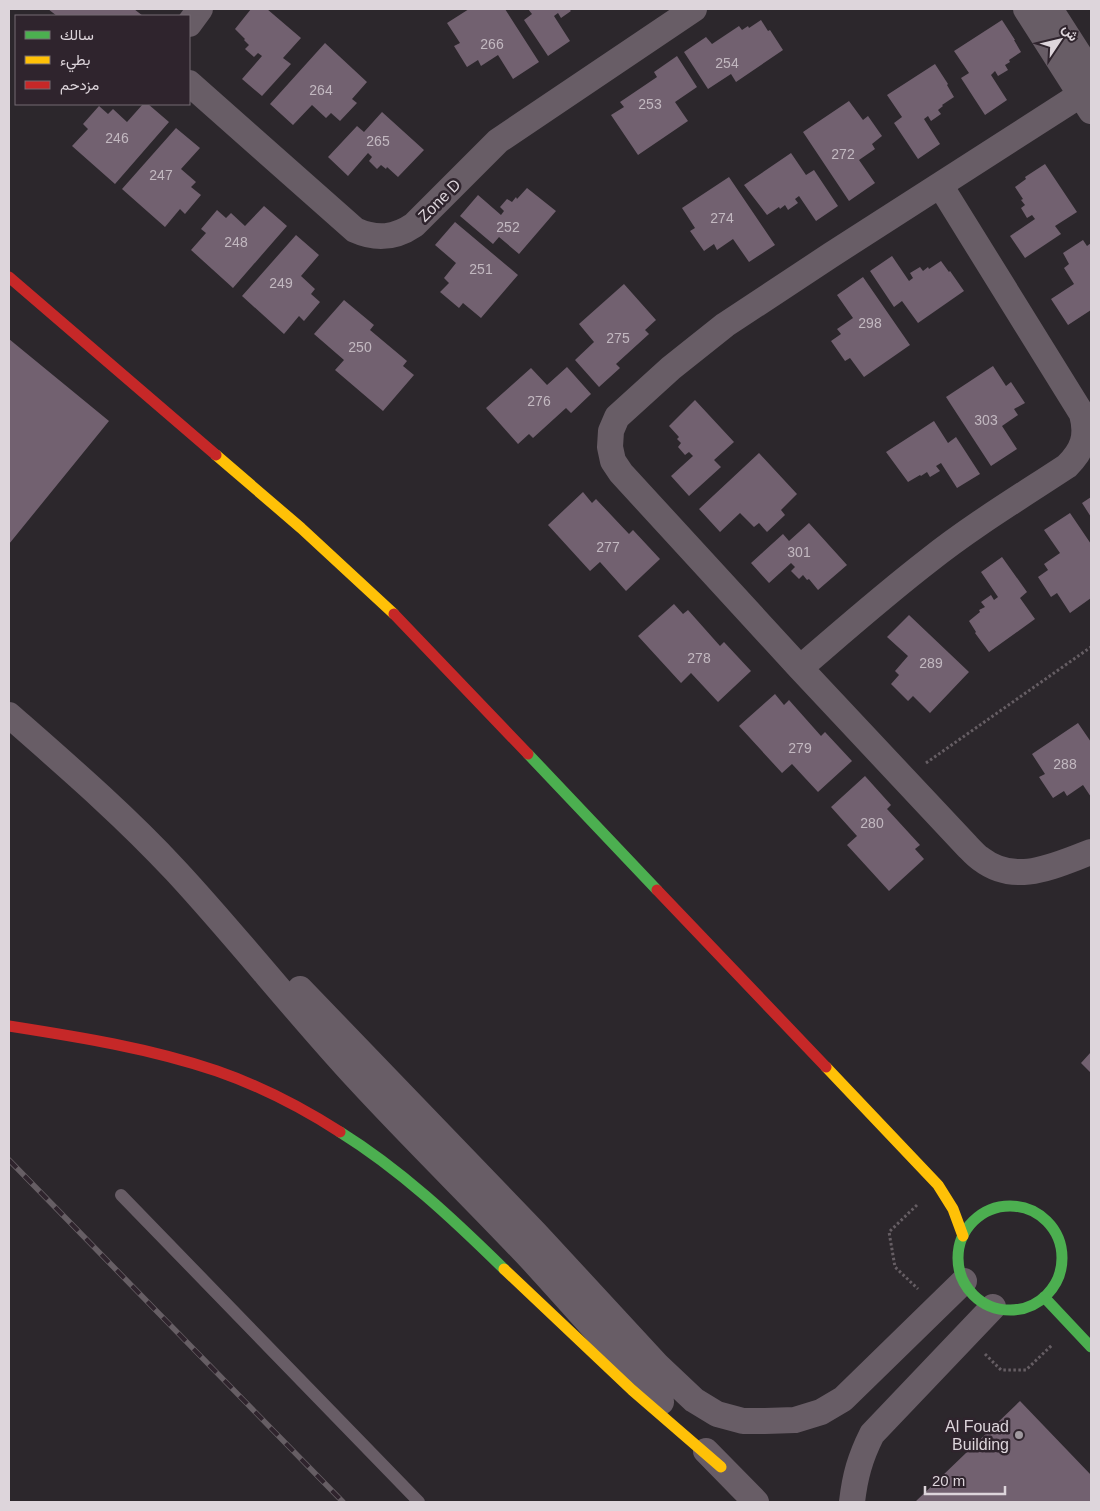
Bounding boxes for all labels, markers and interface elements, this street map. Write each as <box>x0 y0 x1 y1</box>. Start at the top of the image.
legend <box>15 15 190 105</box>
north arrow <box>1035 15 1085 65</box>
text: ش <box>1058 21 1082 45</box>
text: سالك <box>60 26 94 43</box>
house number: 266 <box>480 36 504 52</box>
text: بطيء <box>60 51 90 73</box>
house number: 254 <box>715 55 739 71</box>
text: مزدحم <box>60 76 99 95</box>
house number: 264 <box>309 82 333 98</box>
house number: 253 <box>638 96 662 112</box>
house number: 246 <box>105 130 129 146</box>
house number: 265 <box>366 133 390 149</box>
house number: 272 <box>831 146 855 162</box>
house number: 247 <box>149 167 173 183</box>
street label: Zone D <box>415 176 464 225</box>
house number: 274 <box>710 210 734 226</box>
house number: 252 <box>496 219 520 235</box>
house number: 248 <box>224 234 248 250</box>
house number: 251 <box>469 261 493 277</box>
house number: 249 <box>269 275 293 291</box>
house number: 298 <box>858 315 882 331</box>
house number: 275 <box>606 330 630 346</box>
house number: 250 <box>348 339 372 355</box>
house number: 276 <box>527 393 551 409</box>
house number: 303 <box>974 412 998 428</box>
house number: 277 <box>596 539 620 555</box>
house number: 301 <box>787 544 811 560</box>
house number: 278 <box>687 650 711 666</box>
house number: 289 <box>919 655 943 671</box>
house number: 279 <box>788 740 812 756</box>
house number: 288 <box>1053 756 1077 772</box>
house number: 280 <box>860 815 884 831</box>
place label: Al Fouad Building <box>945 1418 1009 1453</box>
marker: Al Fouad Building <box>1013 1429 1025 1441</box>
scale bar <box>925 1464 1005 1496</box>
text: 20 m <box>932 1472 965 1489</box>

